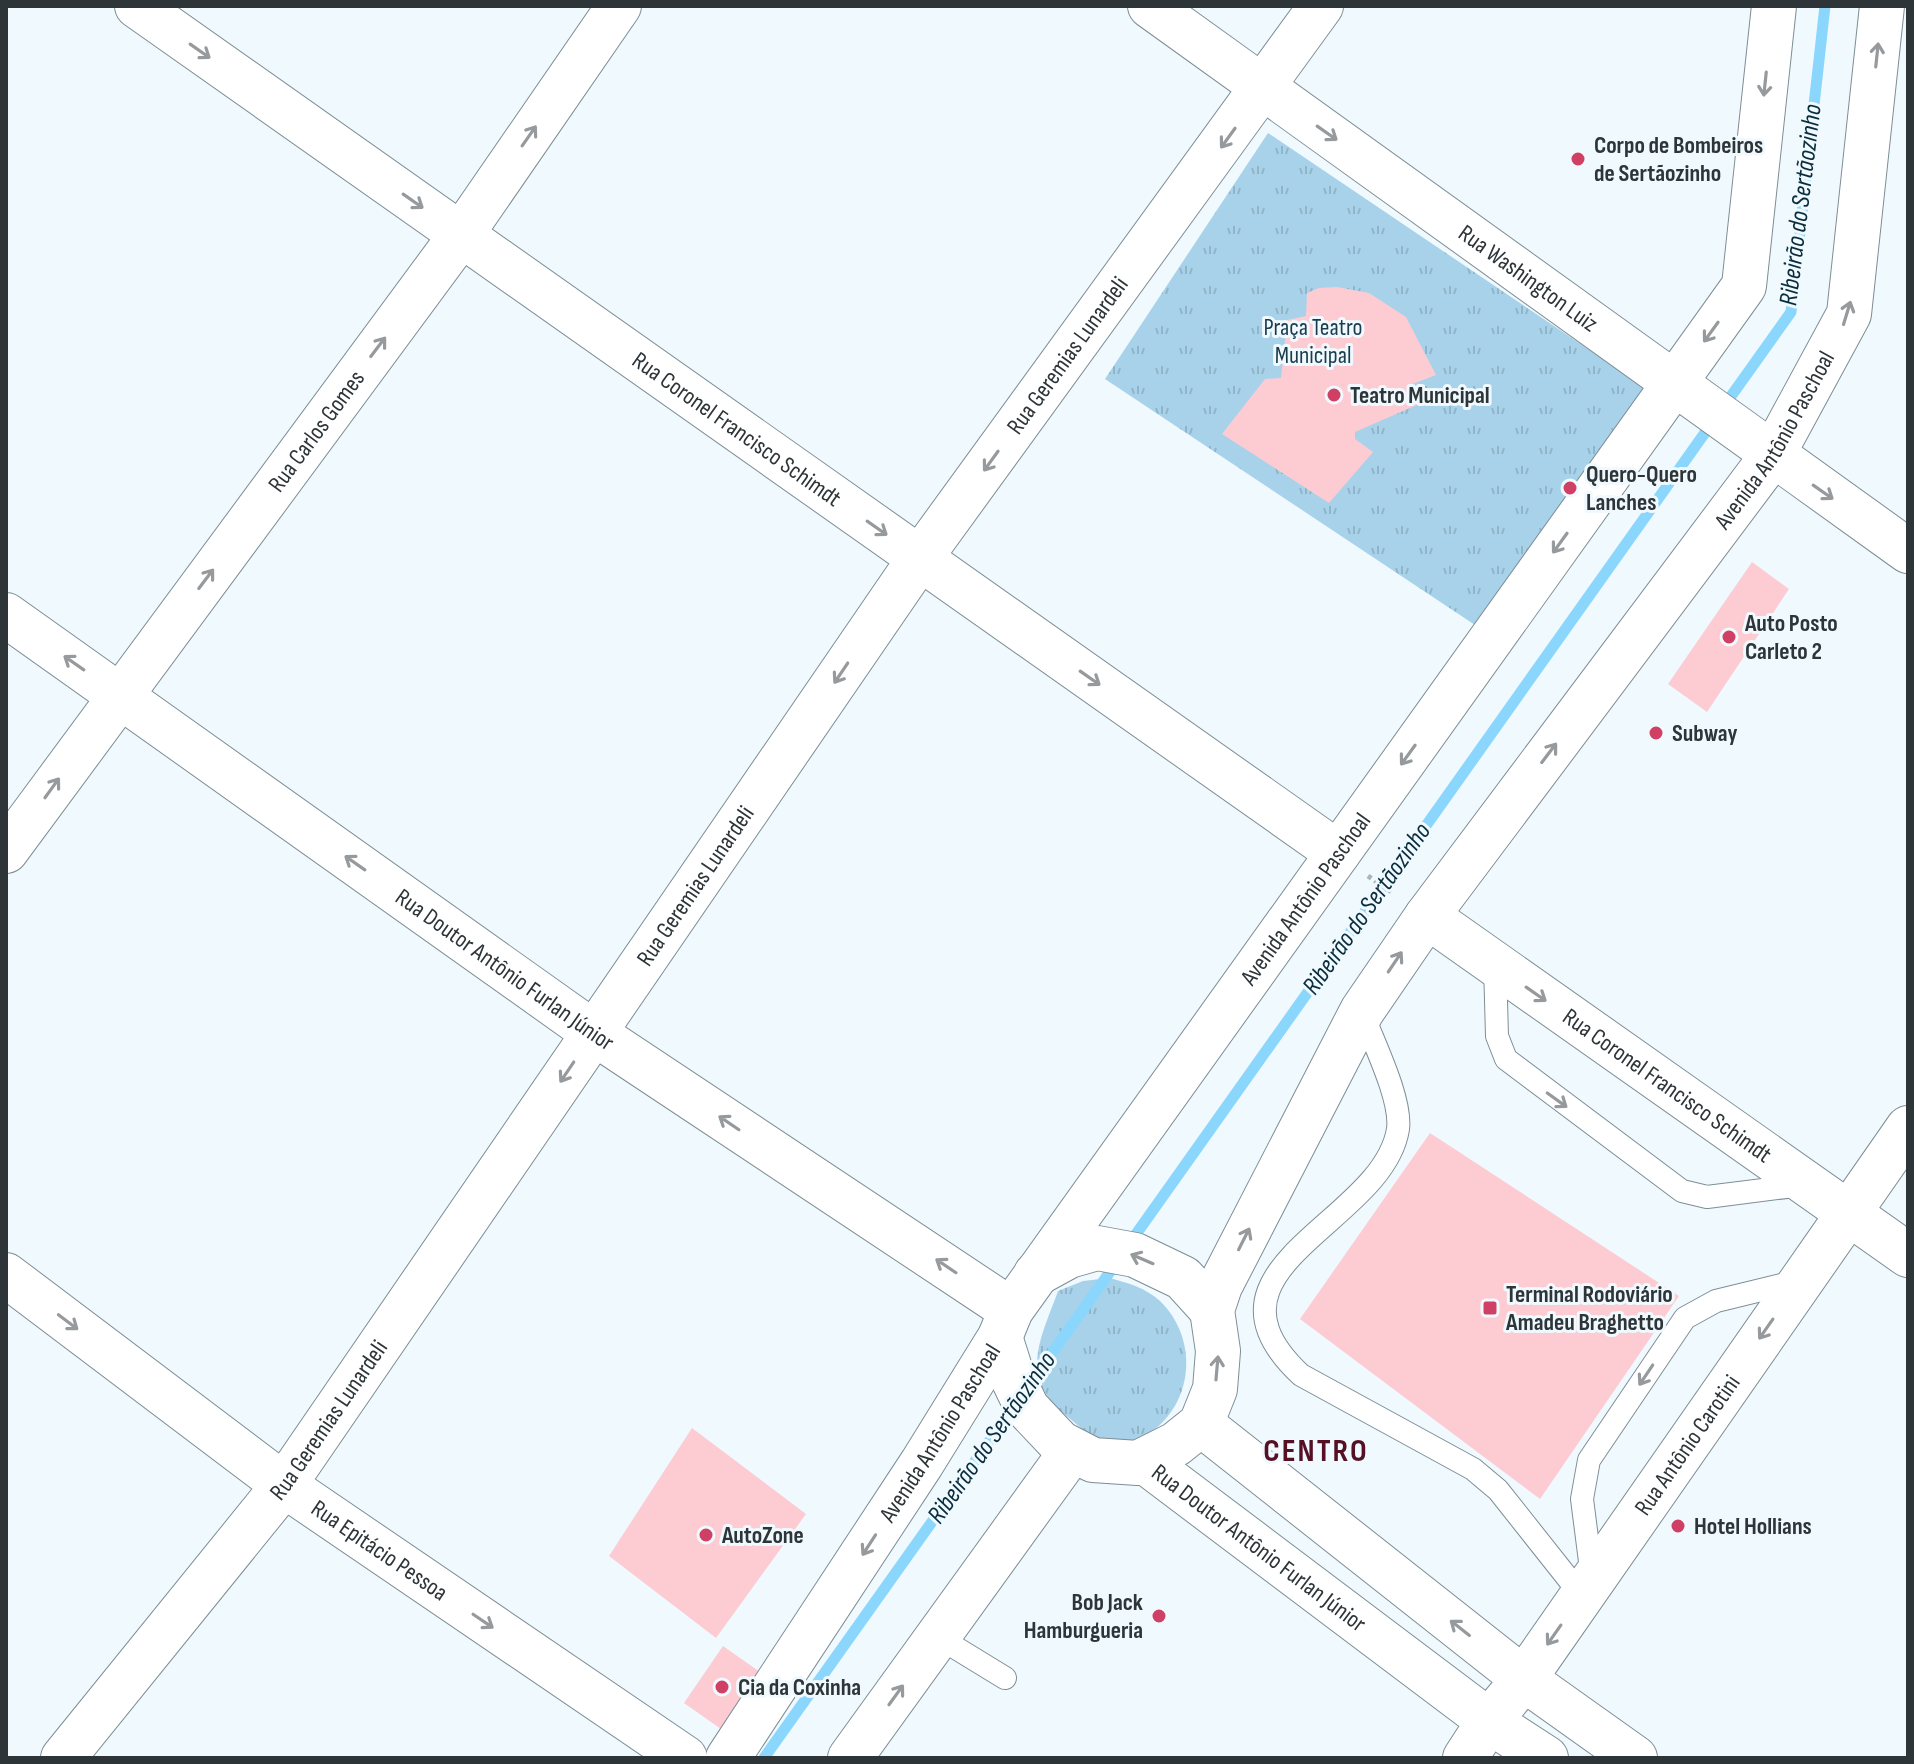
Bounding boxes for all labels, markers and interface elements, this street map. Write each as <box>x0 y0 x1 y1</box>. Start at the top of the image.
one-way arrow <box>1869 42 1884 69</box>
one-way arrow <box>189 43 211 59</box>
one-way arrow <box>1758 70 1773 96</box>
water label: Ribeirão do Sertãozinho <box>1773 102 1829 307</box>
one-way arrow <box>1316 124 1337 141</box>
one-way arrow <box>521 126 537 148</box>
one-way arrow <box>1219 127 1236 149</box>
place label: Corpo de Bombeiros de Sertãozinho <box>1594 131 1763 188</box>
marker: Corpo de Bombeiros de Sertãozinho <box>1569 150 1587 168</box>
one-way arrow <box>401 193 423 209</box>
street label: Rua Washington Luiz <box>1453 218 1604 338</box>
street label: Rua Geremias Lunardeli <box>1000 271 1134 440</box>
one-way arrow <box>1841 301 1855 326</box>
park label: Praça Teatro Municipal <box>1263 313 1363 370</box>
one-way arrow <box>1703 320 1719 342</box>
one-way arrow <box>369 337 386 359</box>
street label: Rua Coronel Francisco Schimdt <box>627 345 847 513</box>
street label: Avenida Antônio Paschoal <box>1707 346 1841 535</box>
street label: Rua Carlos Gomes <box>262 365 371 498</box>
place label: Teatro Municipal <box>1350 381 1490 410</box>
marker: Teatro Municipal <box>1325 386 1343 404</box>
one-way arrow <box>983 450 1000 471</box>
place label: Quero-Quero Lanches <box>1586 460 1697 517</box>
marker: Quero-Quero Lanches <box>1561 479 1579 497</box>
one-way arrow <box>1812 484 1834 500</box>
one-way arrow <box>866 519 887 536</box>
one-way arrow <box>1551 532 1568 554</box>
one-way arrow <box>198 568 214 590</box>
place label: Auto Posto Carleto 2 <box>1744 609 1838 666</box>
marker: Auto Posto Carleto 2 <box>1720 628 1738 646</box>
one-way arrow <box>64 655 86 671</box>
one-way arrow <box>833 661 849 684</box>
one-way arrow <box>1078 670 1100 686</box>
place label: Subway <box>1672 719 1737 748</box>
marker: Subway <box>1647 724 1665 742</box>
one-way arrow <box>1400 743 1416 765</box>
one-way arrow <box>1541 743 1558 764</box>
one-way arrow <box>43 778 60 799</box>
street label: Rua Geremias Lunardeli <box>630 800 760 971</box>
street label: Avenida Antônio Paschoal <box>1233 807 1377 991</box>
water label: Ribeirão do Sertãozinho <box>1296 817 1438 1001</box>
one-way arrow <box>344 855 366 871</box>
street label: Rua Doutor Antônio Furlan Júnior <box>390 882 620 1057</box>
one-way arrow <box>1387 952 1403 974</box>
one-way arrow <box>1525 985 1547 1002</box>
street label: Rua Coronel Francisco Schimdt <box>1557 1002 1777 1169</box>
one-way arrow <box>559 1060 575 1083</box>
one-way arrow <box>1545 1091 1567 1108</box>
one-way arrow <box>719 1114 741 1131</box>
one-way arrow <box>1236 1228 1252 1252</box>
one-way arrow <box>1130 1251 1154 1265</box>
one-way arrow <box>935 1258 958 1274</box>
place label: Terminal Rodoviário Amadeu Braghetto <box>1505 1280 1673 1337</box>
marker: Terminal Rodoviário Amadeu Braghetto <box>1481 1299 1499 1317</box>
one-way arrow <box>57 1313 78 1330</box>
one-way arrow <box>1758 1318 1774 1340</box>
street label: Rua Geremias Lunardeli <box>263 1334 394 1506</box>
street label: Avenida Antônio Paschoal <box>872 1339 1007 1528</box>
water label: Ribeirão do Sertãozinho <box>921 1346 1063 1530</box>
one-way arrow <box>1210 1355 1225 1382</box>
one-way arrow <box>1638 1364 1655 1386</box>
street label: Rua Antônio Carotini <box>1628 1369 1746 1521</box>
district label: CENTRO <box>1263 1432 1369 1471</box>
street label: Rua Doutor Antônio Furlan Júnior <box>1146 1458 1372 1638</box>
street label: Rua Epitácio Pessoa <box>306 1493 453 1607</box>
place label: Hotel Hollians <box>1694 1512 1812 1541</box>
marker: Hotel Hollians <box>1669 1517 1687 1535</box>
place label: AutoZone <box>721 1521 804 1550</box>
marker: AutoZone <box>697 1526 715 1544</box>
one-way arrow <box>860 1533 876 1556</box>
place label: Bob Jack Hamburgueria <box>1024 1588 1143 1645</box>
marker: Bob Jack Hamburgueria <box>1150 1607 1168 1625</box>
one-way arrow <box>472 1613 494 1629</box>
one-way arrow <box>1450 1620 1471 1637</box>
one-way arrow <box>1546 1624 1562 1646</box>
place label: Cia da Coxinha <box>738 1673 861 1702</box>
marker: Cia da Coxinha <box>713 1678 731 1696</box>
one-way arrow <box>887 1685 904 1706</box>

